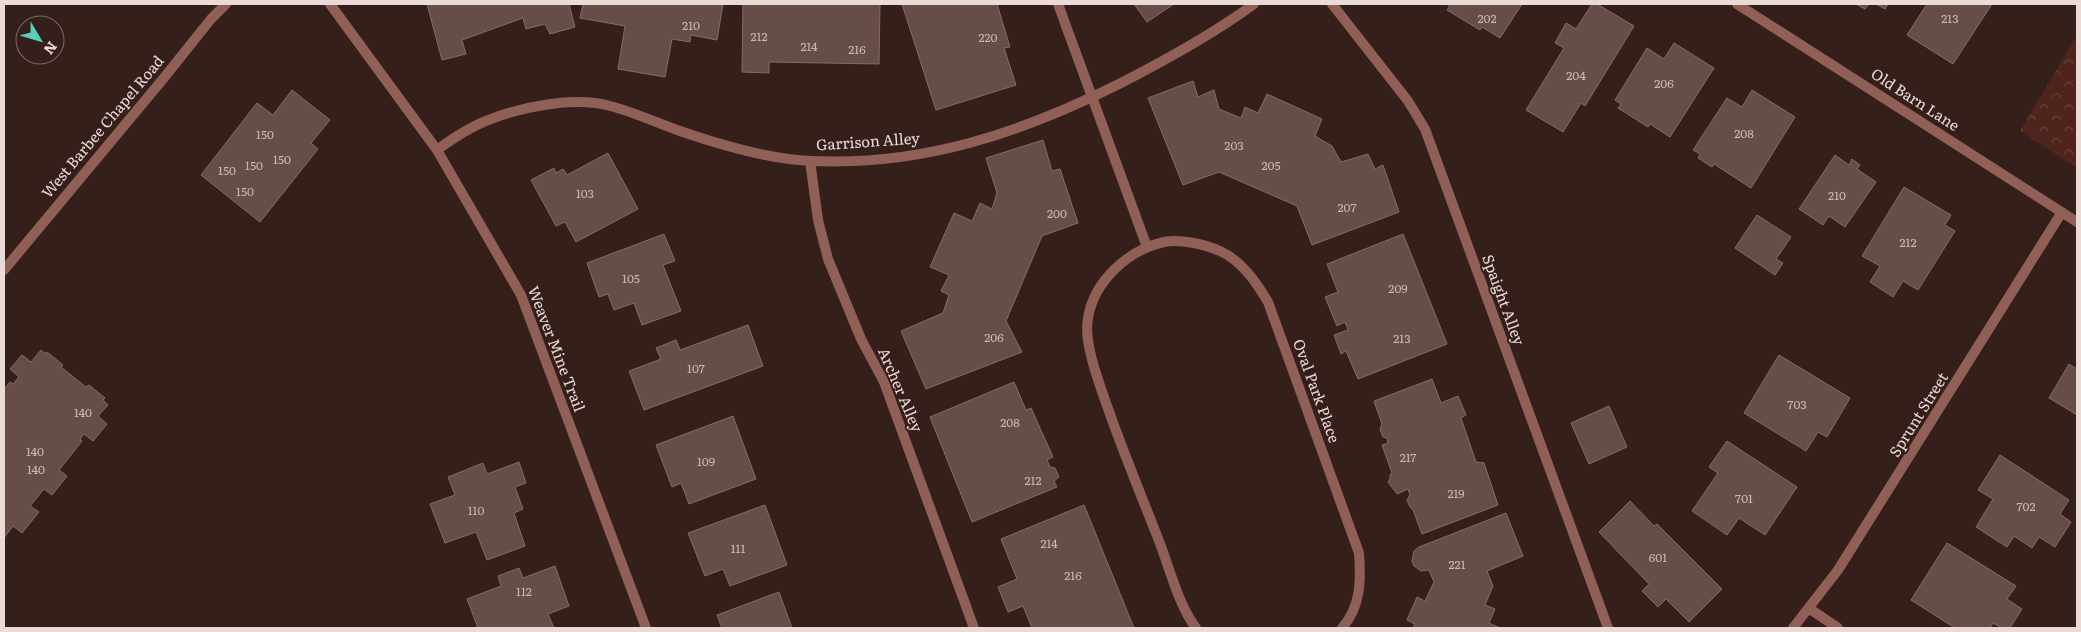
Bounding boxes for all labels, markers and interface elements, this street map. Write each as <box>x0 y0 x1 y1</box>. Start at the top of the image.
house number: 202 <box>1478 9 1496 27</box>
house number: 213 <box>1941 9 1959 27</box>
north arrow <box>15 15 65 65</box>
house number: 210 <box>682 16 700 34</box>
house number: 212 <box>750 27 768 45</box>
house number: 220 <box>978 28 998 46</box>
house number: 214 <box>800 37 818 55</box>
text: N <box>39 38 63 60</box>
house number: 216 <box>848 40 866 58</box>
street label: West Barbee Chapel Road <box>35 50 169 202</box>
street label: Old Barn Lane <box>1867 62 1965 136</box>
house number: 204 <box>1566 66 1586 84</box>
house number: 206 <box>1654 74 1674 92</box>
house number: 208 <box>1734 124 1754 142</box>
house number: 150 <box>256 125 274 143</box>
street label: Garrison Alley <box>815 125 921 156</box>
house number: 203 <box>1224 136 1244 154</box>
house number: 150 <box>273 150 291 168</box>
house number: 150 <box>245 156 263 174</box>
house number: 205 <box>1261 156 1281 174</box>
house number: 150 <box>218 161 236 179</box>
house number: 150 <box>236 182 254 200</box>
house number: 103 <box>576 184 594 202</box>
house number: 210 <box>1828 186 1846 204</box>
house number: 207 <box>1337 198 1357 216</box>
house number: 200 <box>1047 204 1067 222</box>
house number: 212 <box>1899 233 1917 251</box>
street label: Spaight Alley <box>1477 251 1532 348</box>
house number: 105 <box>622 269 640 287</box>
house number: 209 <box>1388 279 1408 297</box>
street label: Weaver Mine Trail <box>523 282 592 415</box>
house number: 206 <box>984 328 1004 346</box>
house number: 213 <box>1393 329 1411 347</box>
street label: Oval Park Place <box>1288 335 1347 446</box>
street label: Archer Alley <box>873 344 930 436</box>
house number: 107 <box>687 359 705 377</box>
street label: Sprunt Street <box>1883 367 1953 461</box>
house number: 703 <box>1787 395 1807 413</box>
house number: 140 <box>74 403 92 421</box>
house number: 208 <box>1000 413 1020 431</box>
house number: 140 <box>26 442 44 460</box>
house number: 217 <box>1400 448 1416 466</box>
house number: 109 <box>697 452 715 470</box>
house number: 140 <box>27 460 45 478</box>
house number: 212 <box>1024 471 1042 489</box>
house number: 219 <box>1447 484 1465 502</box>
house number: 701 <box>1735 489 1753 507</box>
house number: 702 <box>2017 497 2035 515</box>
house number: 110 <box>468 501 484 519</box>
house number: 214 <box>1040 534 1058 552</box>
house number: 111 <box>731 539 745 557</box>
house number: 601 <box>1649 548 1667 566</box>
house number: 221 <box>1448 555 1466 573</box>
house number: 216 <box>1064 566 1082 584</box>
house number: 112 <box>516 582 532 600</box>

